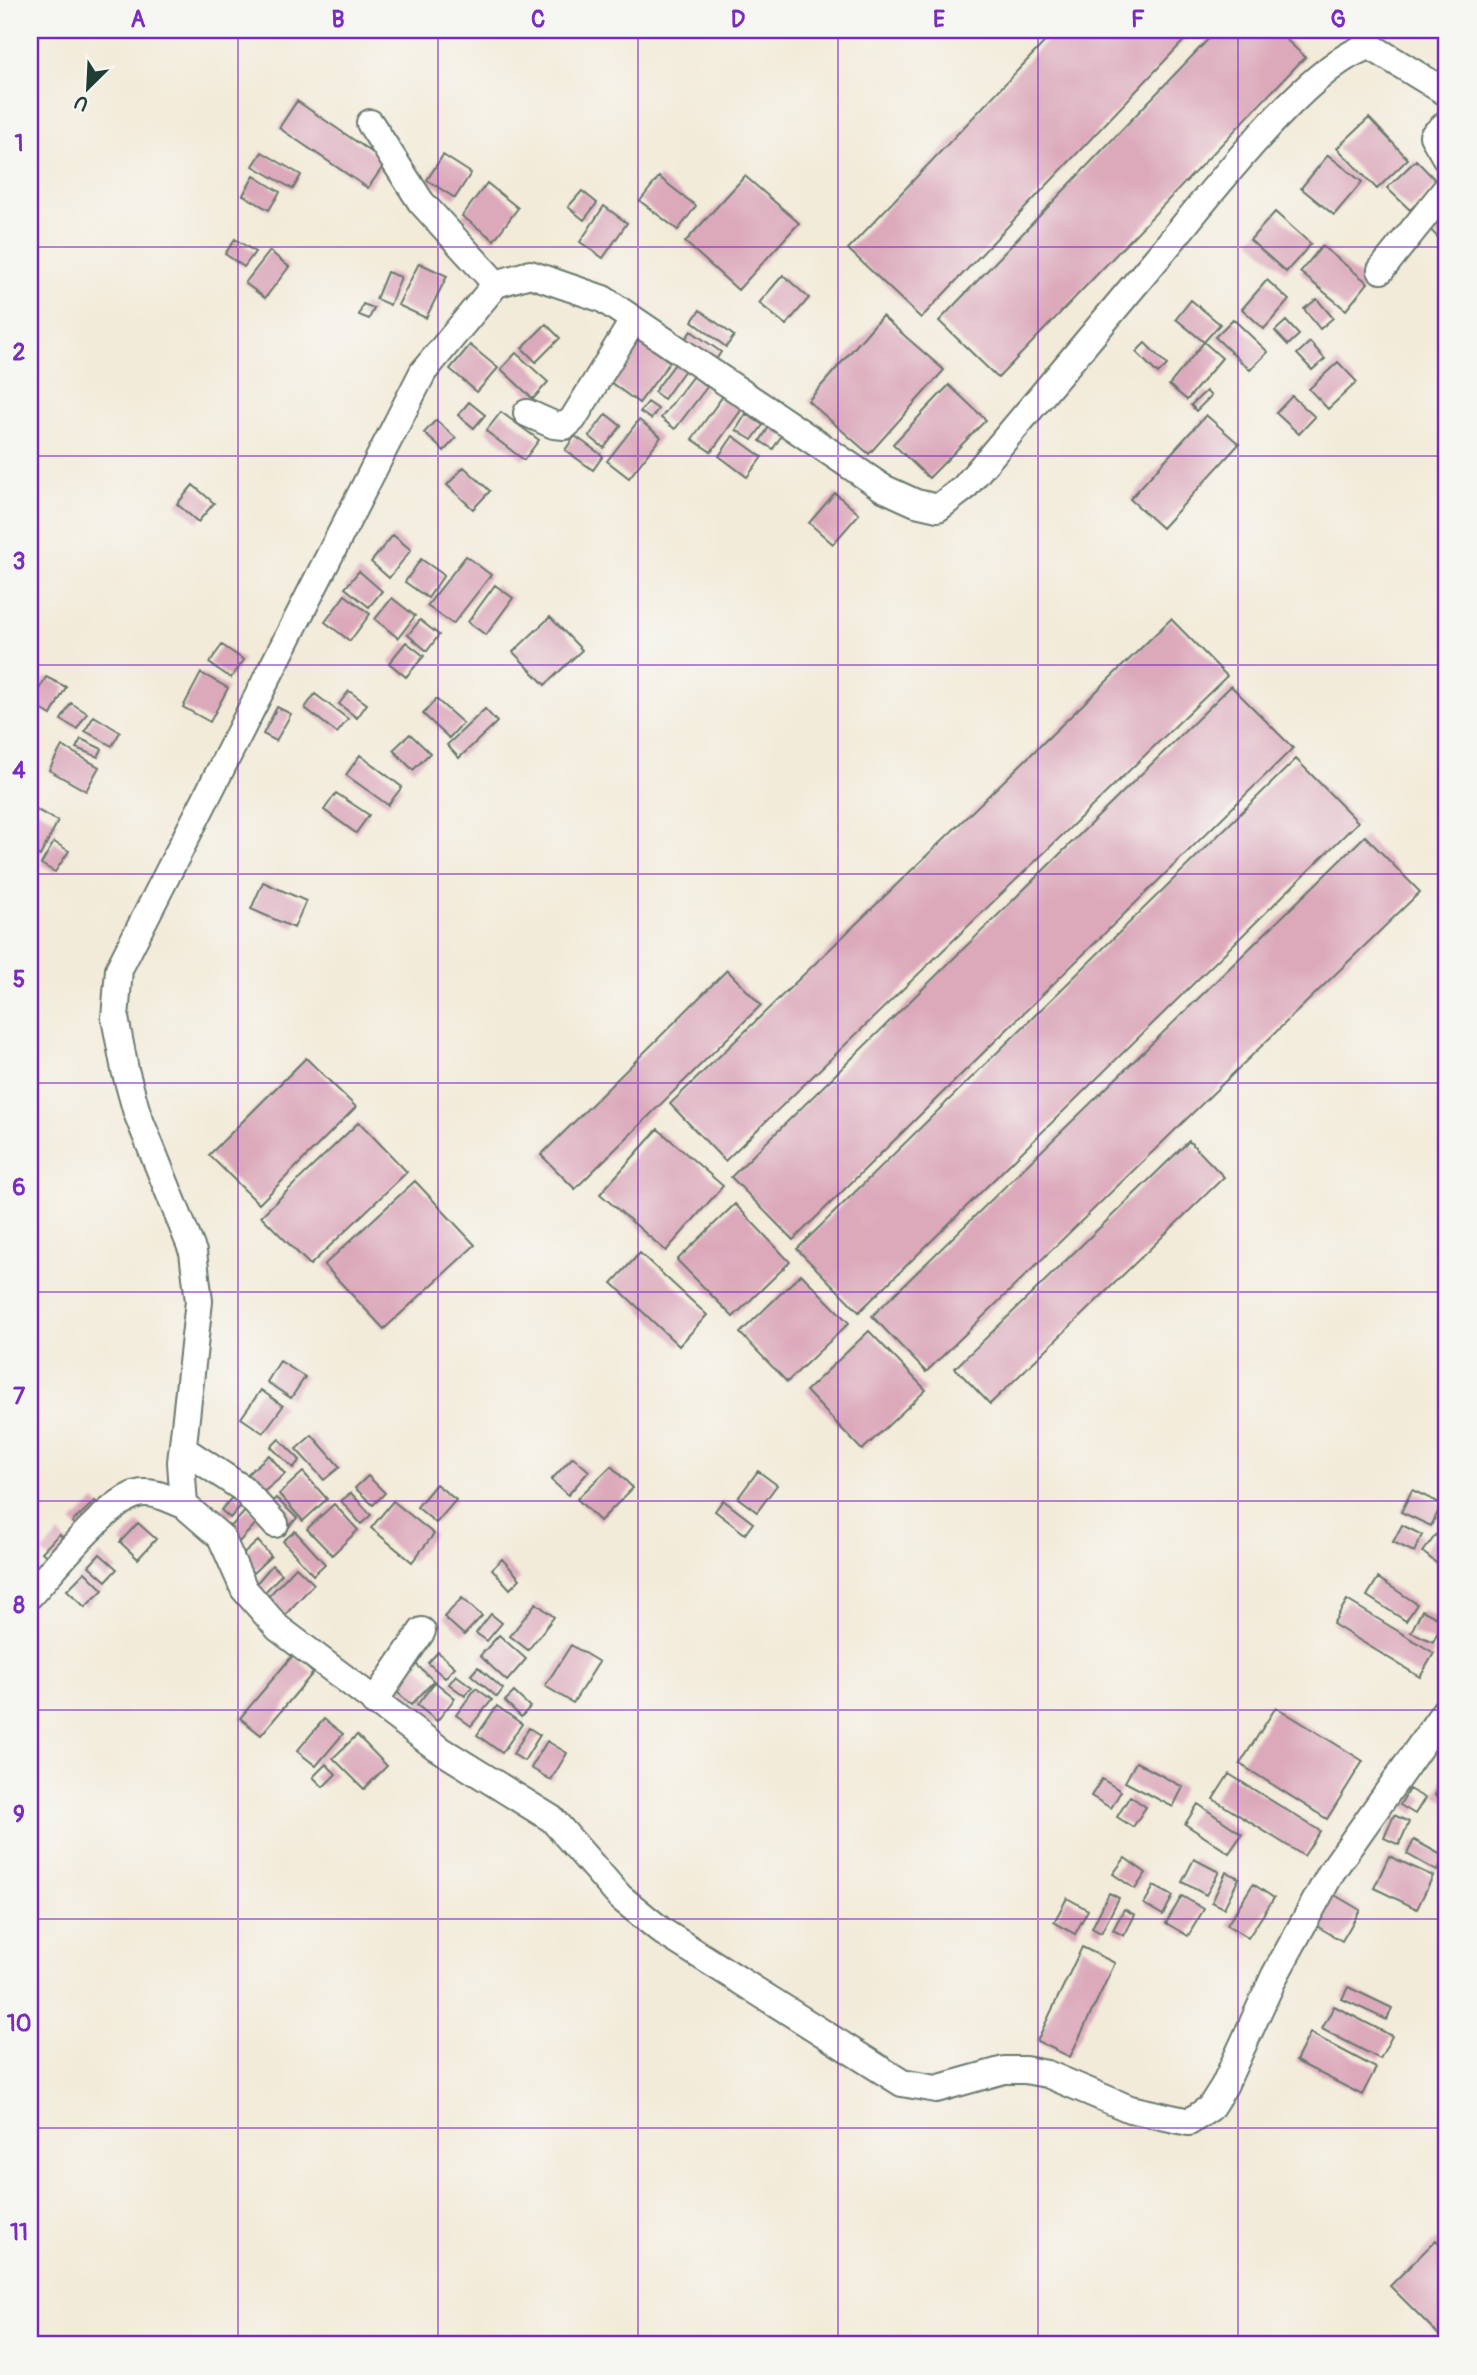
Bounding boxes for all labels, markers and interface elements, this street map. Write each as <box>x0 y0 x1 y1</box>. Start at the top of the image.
text: A <box>131 5 146 34</box>
text: B <box>331 5 345 34</box>
text: C <box>531 5 545 34</box>
text: D <box>731 5 745 34</box>
text: E <box>933 5 945 34</box>
text: F <box>1131 5 1145 34</box>
text: G <box>1330 5 1346 34</box>
north arrow <box>52 52 122 122</box>
text: U <box>71 89 92 116</box>
text: 1 <box>15 129 24 158</box>
text: 2 <box>13 338 26 367</box>
text: 3 <box>13 547 25 576</box>
text: 4 <box>12 756 26 785</box>
text: 5 <box>13 965 25 994</box>
text: 6 <box>12 1173 26 1202</box>
text: 7 <box>13 1382 26 1411</box>
text: 8 <box>13 1591 25 1620</box>
text: 9 <box>13 1800 25 1829</box>
text: 10 <box>7 2009 31 2038</box>
text: 11 <box>10 2218 28 2247</box>

